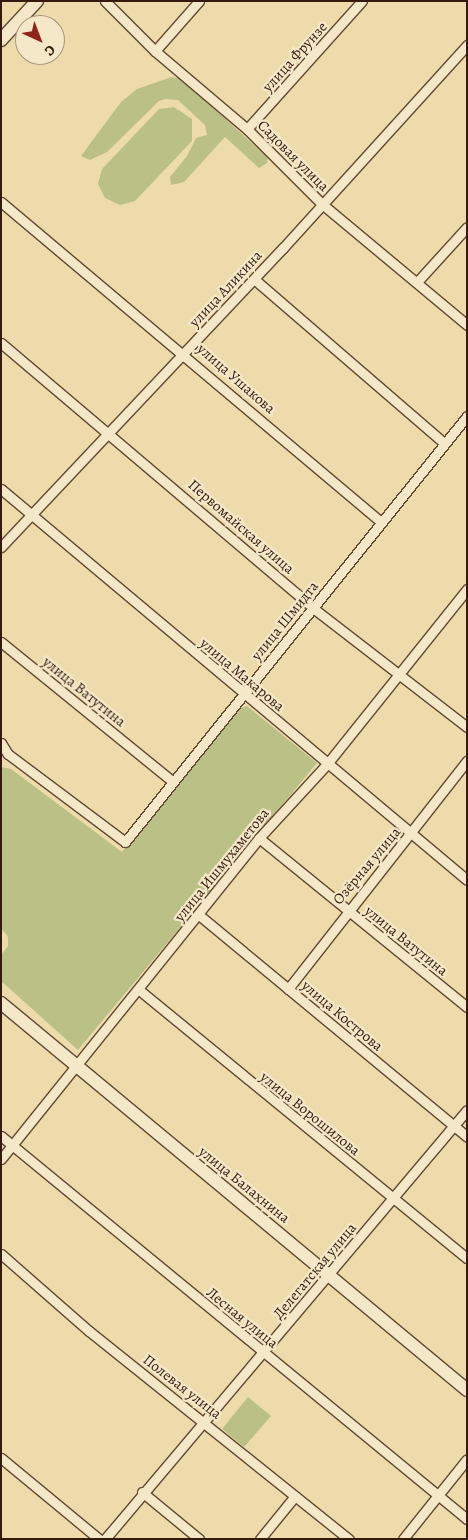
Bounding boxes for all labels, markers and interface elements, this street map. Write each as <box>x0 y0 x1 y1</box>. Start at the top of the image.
north arrow <box>15 15 65 65</box>
street label: улица Фрунзе <box>259 18 331 96</box>
text: С <box>40 41 60 60</box>
street label: Садовая улица <box>253 116 333 196</box>
street label: улица Аликина <box>186 247 266 331</box>
street label: улица Ушакова <box>193 340 279 418</box>
street label: Первомайская улица <box>184 476 298 578</box>
street label: улица Шмидта <box>248 578 322 664</box>
street label: улица Макарова <box>196 634 288 716</box>
street label: улица Ватутина <box>39 653 129 731</box>
street label: улица Ишмухаметова <box>171 805 273 925</box>
street label: Озёрная улица <box>329 824 405 908</box>
street label: улица Ватутина <box>361 902 451 980</box>
street label: улица Кострова <box>298 977 386 1055</box>
street label: улица Ворошилова <box>256 1068 364 1160</box>
street label: улица Балахнина <box>195 1143 293 1227</box>
street label: Делегатская улица <box>270 1219 360 1323</box>
street label: Лесная улица <box>203 1284 281 1352</box>
street label: Полевая улица <box>139 1351 225 1423</box>

